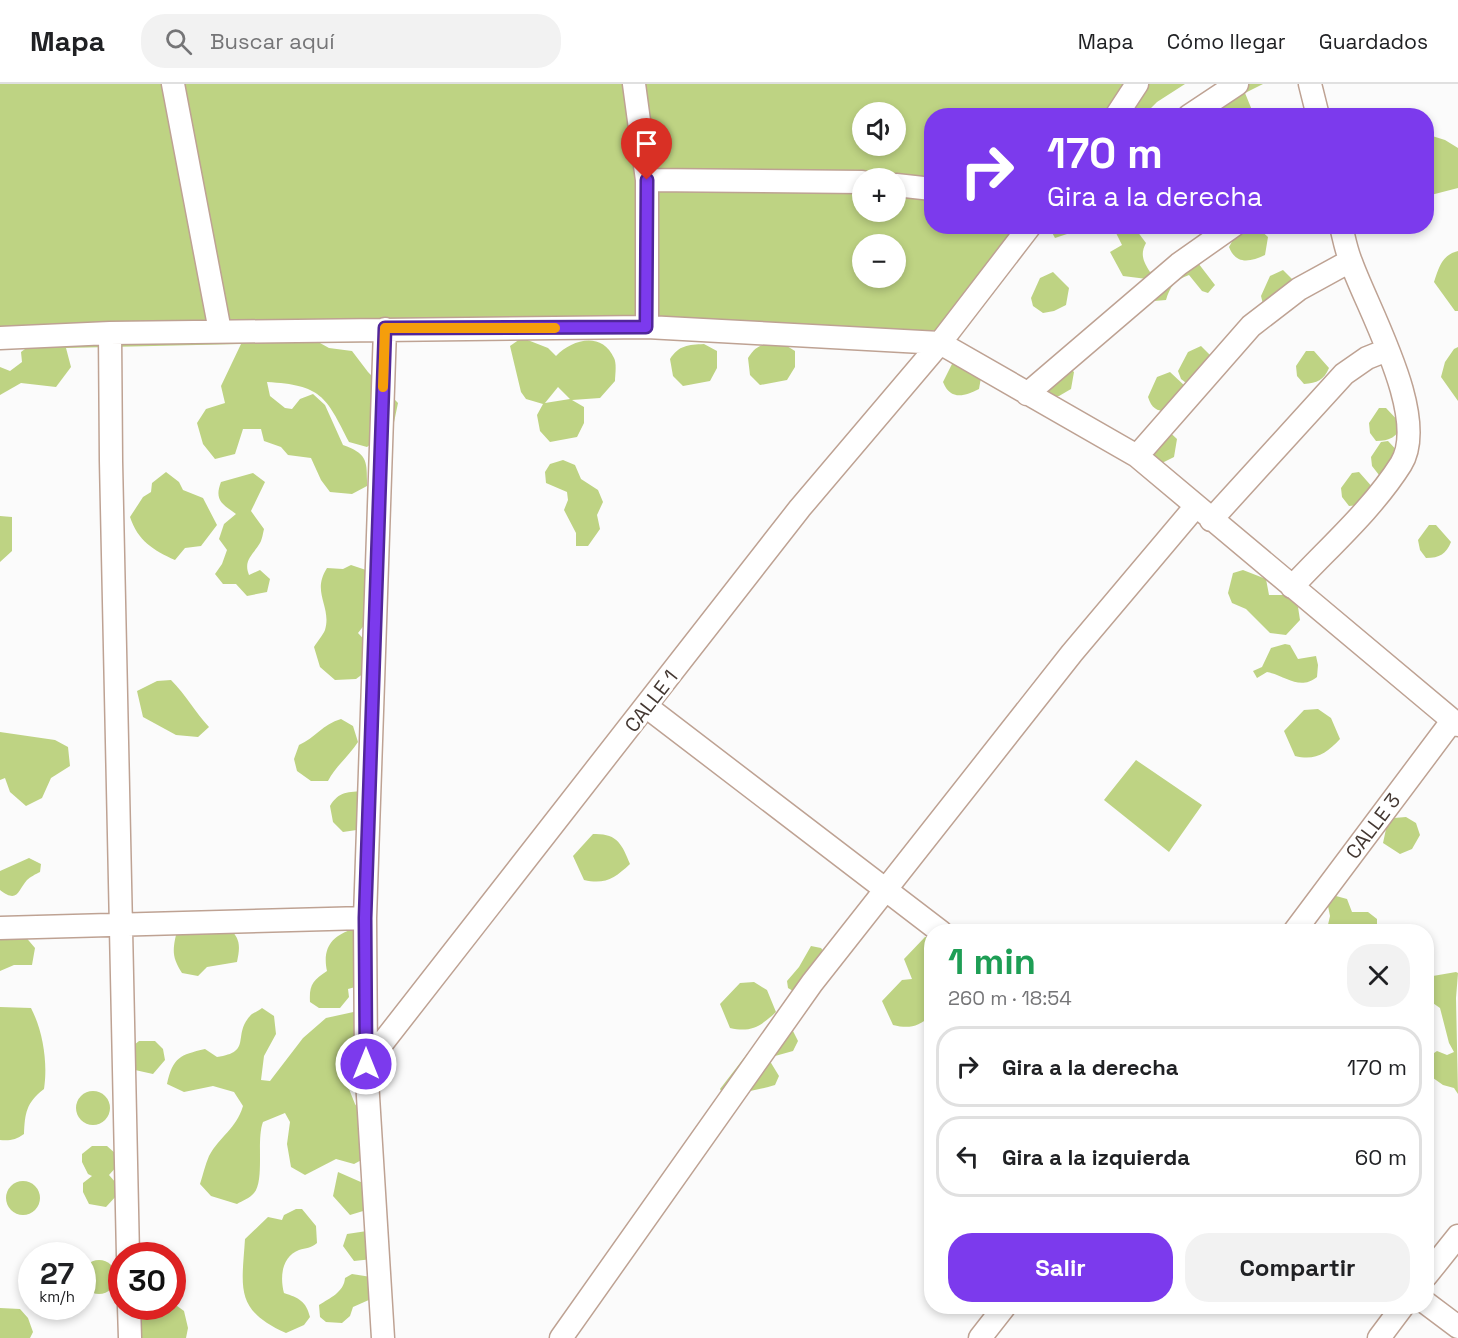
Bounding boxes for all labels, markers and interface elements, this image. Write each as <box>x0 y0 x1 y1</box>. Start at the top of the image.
search box <box>141 14 561 68</box>
text: Mapa <box>30 23 105 59</box>
icon: search <box>162 25 195 58</box>
text: Buscar aquí <box>210 27 335 55</box>
text: Mapa <box>1078 28 1134 55</box>
text: Cómo llegar <box>1167 28 1286 55</box>
text: Guardados <box>1319 28 1428 55</box>
map controls <box>852 102 906 288</box>
button: sound <box>852 102 906 156</box>
pin <box>621 118 672 180</box>
icon: arrive <box>630 127 663 160</box>
text: 170 m <box>1047 127 1163 180</box>
icon: right <box>948 132 1026 210</box>
button: + <box>852 168 906 222</box>
text: Gira a la derecha <box>1047 179 1262 214</box>
button: − <box>852 234 906 288</box>
street label: CALLE 1 <box>619 665 683 737</box>
street label: CALLE 3 <box>1340 788 1406 864</box>
text: 1 min <box>948 939 1036 985</box>
button: close <box>1347 944 1410 1007</box>
text: 260 m · 18:54 <box>948 985 1072 1011</box>
position arrow <box>334 1032 398 1096</box>
icon: right <box>951 1050 984 1083</box>
text: Gira a la derecha <box>1002 1053 1179 1081</box>
text: 170 m <box>1347 1053 1407 1081</box>
icon: left <box>951 1140 984 1173</box>
text: Gira a la izquierda <box>1002 1143 1190 1171</box>
text: 60 m <box>1355 1143 1407 1171</box>
button: Salir <box>948 1233 1173 1302</box>
button: Compartir <box>1185 1233 1410 1302</box>
speed limit sign: 30 <box>108 1242 186 1320</box>
text: 27 <box>40 1254 74 1293</box>
text: km/h <box>39 1287 75 1306</box>

